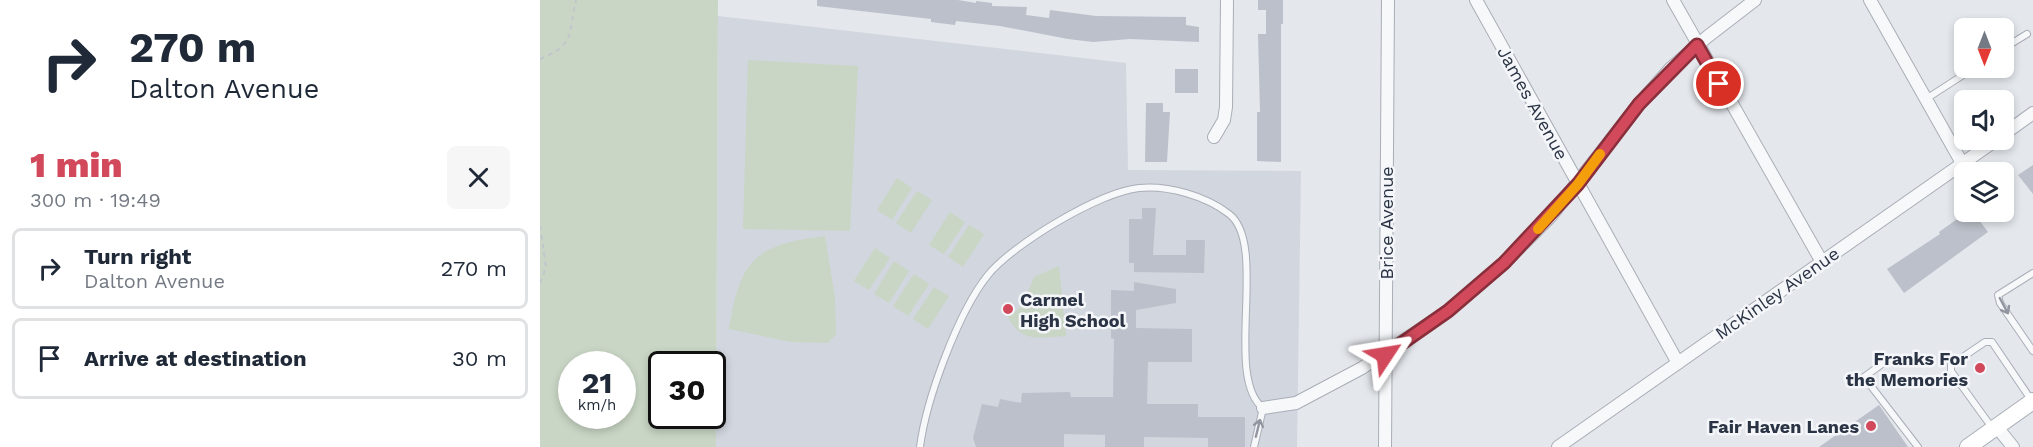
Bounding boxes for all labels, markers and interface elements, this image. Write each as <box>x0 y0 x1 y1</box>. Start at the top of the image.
north arrow <box>1954 18 2014 78</box>
map controls <box>1954 18 2014 222</box>
text: 270 m <box>129 23 256 72</box>
icon: right <box>30 24 108 102</box>
street label: James Avenue <box>1493 43 1573 163</box>
pin <box>1693 58 1744 109</box>
icon: arrive <box>1702 67 1735 100</box>
text: Dalton Avenue <box>129 73 319 105</box>
button: sound <box>1954 90 2014 150</box>
text: 1 min <box>30 144 123 186</box>
button: close <box>447 146 510 209</box>
button: layers <box>1954 162 2014 222</box>
street label: Brice Avenue <box>1376 166 1397 280</box>
text: 300 m · 19:49 <box>30 188 161 212</box>
street label: McKinley Avenue <box>1711 242 1843 344</box>
text: Turn right <box>84 244 191 269</box>
icon: right <box>33 252 66 285</box>
text: 270 m <box>441 256 507 281</box>
text: Dalton Avenue <box>84 269 225 293</box>
place label: Carmel High School <box>1020 289 1126 331</box>
one-way arrow <box>1998 297 2010 315</box>
marker: Carmel High School <box>1001 302 1015 316</box>
position arrow <box>1353 323 1417 387</box>
icon: arrive <box>33 342 66 375</box>
text: Arrive at destination <box>84 346 307 371</box>
text: 30 m <box>452 346 507 371</box>
place label: Franks For the Memories <box>1846 348 1968 390</box>
speed limit sign: 30 <box>648 351 726 429</box>
marker: Franks For the Memories <box>1973 361 1987 375</box>
text: 21 <box>582 365 612 400</box>
text: km/h <box>578 396 616 414</box>
place label: Fair Haven Lanes <box>1708 416 1859 437</box>
one-way arrow <box>1253 418 1265 437</box>
marker: Fair Haven Lanes <box>1864 419 1878 433</box>

